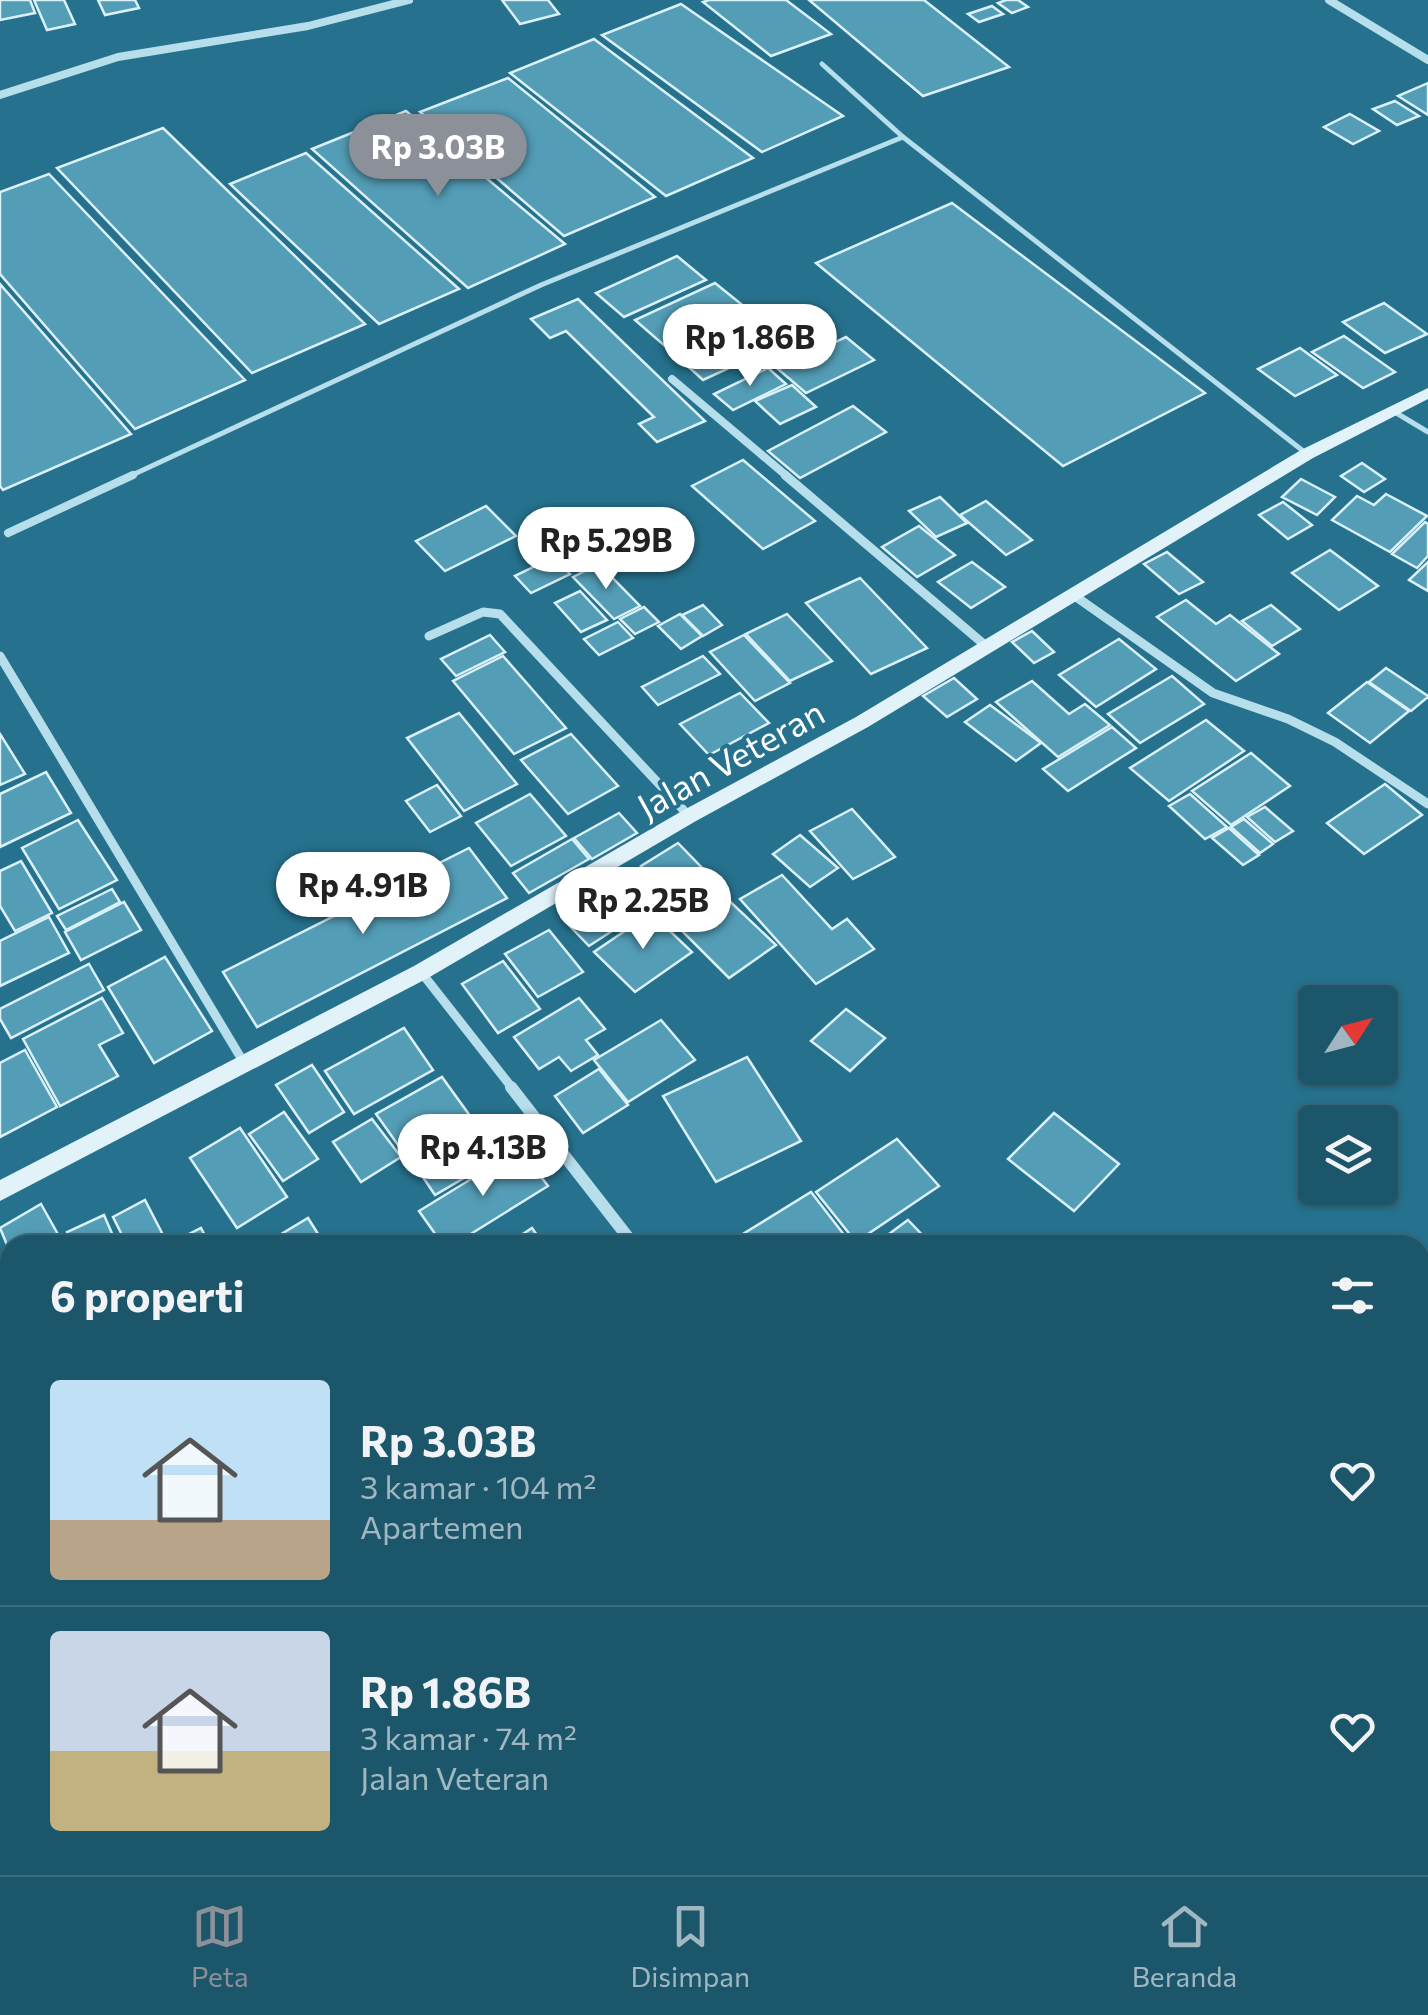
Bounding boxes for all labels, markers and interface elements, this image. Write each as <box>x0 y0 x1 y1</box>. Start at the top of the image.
pin: Rp 3.03B <box>335 114 541 199</box>
text: Rp 3.03B <box>371 126 505 166</box>
pin: Rp 1.86B <box>647 304 853 389</box>
text: Rp 1.86B <box>685 316 815 356</box>
pin: Rp 5.29B <box>503 507 709 592</box>
text: Rp 5.29B <box>540 519 672 559</box>
street label: Jalan Veteran <box>629 689 831 827</box>
pin: Rp 4.91B <box>260 852 466 937</box>
text: Rp 4.91B <box>298 864 428 904</box>
pin: Rp 2.25B <box>540 867 746 952</box>
text: Rp 2.25B <box>577 879 709 919</box>
north arrow <box>1298 985 1398 1085</box>
map controls <box>1298 985 1398 1205</box>
button: layers <box>1298 1105 1398 1205</box>
pin: Rp 4.13B <box>380 1114 586 1199</box>
text: Rp 4.13B <box>419 1126 547 1166</box>
icon: filters <box>1325 1268 1380 1323</box>
text: 6 properti <box>50 1269 244 1321</box>
text: Rp 3.03B <box>360 1414 536 1466</box>
icon: home <box>130 1420 250 1540</box>
icon: heart <box>1325 1453 1380 1508</box>
text: 3 kamar · 104 m² <box>360 1466 596 1506</box>
text: Apartemen <box>360 1506 523 1546</box>
text: Rp 1.86B <box>360 1665 531 1717</box>
icon: home <box>130 1671 250 1791</box>
icon: heart <box>1325 1704 1380 1759</box>
text: 3 kamar · 74 m² <box>360 1717 577 1757</box>
text: Jalan Veteran <box>360 1757 549 1797</box>
tab: Peta <box>191 1899 249 1993</box>
tab: Disimpan <box>631 1899 750 1993</box>
tab: Beranda <box>1132 1899 1237 1993</box>

